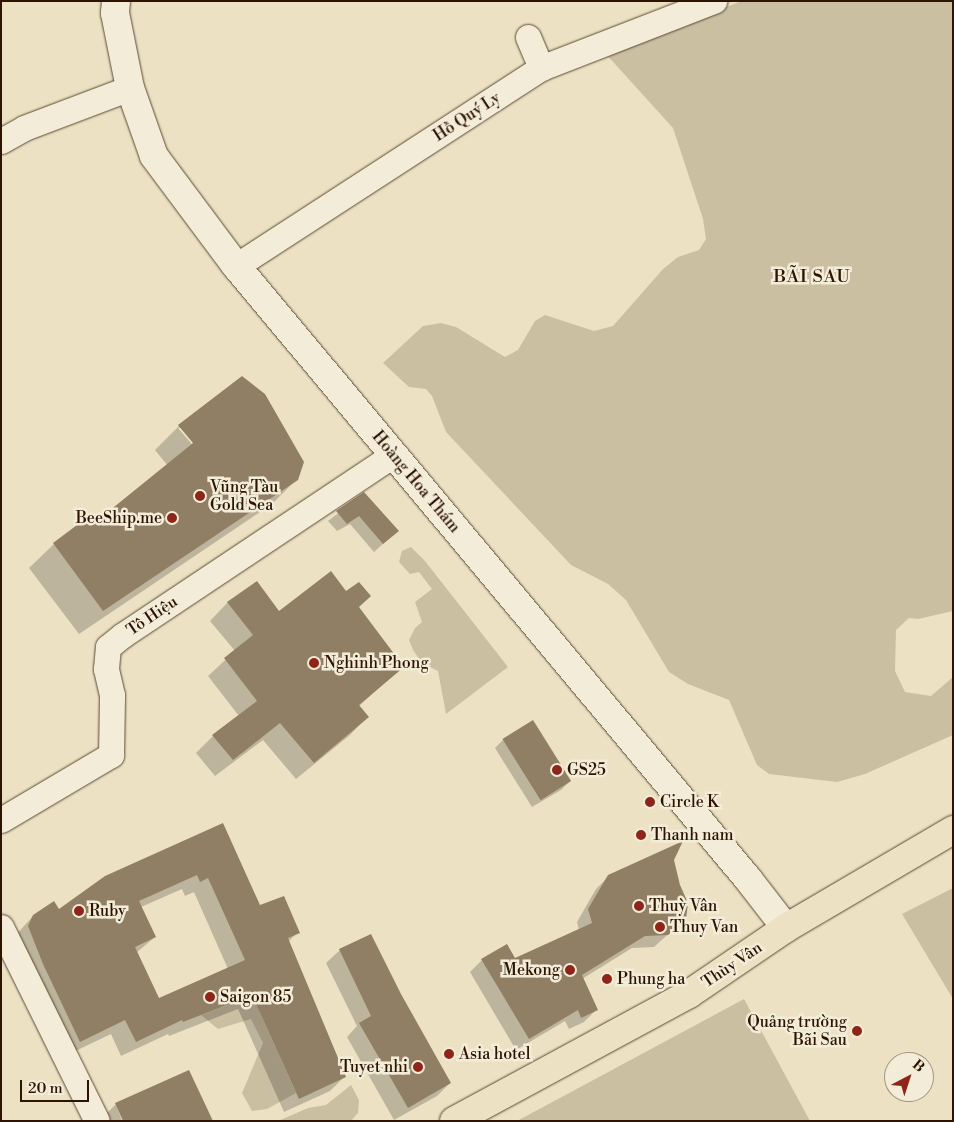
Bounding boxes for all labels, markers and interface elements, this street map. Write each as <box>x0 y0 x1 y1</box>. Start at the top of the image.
street label: Hồ Quý Ly <box>430 88 504 146</box>
district label: BÃI SAU <box>773 266 851 288</box>
street label: Hoàng Hoa Thám <box>368 427 464 537</box>
place label: Vũng Tàu Gold Sea <box>210 477 278 515</box>
marker: Vũng Tàu Gold Sea <box>194 490 206 502</box>
place label: BeeShip.me <box>76 508 162 528</box>
marker: BeeShip.me <box>166 512 178 524</box>
street label: Tô Hiệu <box>123 592 181 640</box>
place label: Nghinh Phong <box>324 653 429 673</box>
marker: Nghinh Phong <box>308 657 320 669</box>
place label: GS25 <box>567 760 606 780</box>
marker: GS25 <box>551 764 563 776</box>
place label: Circle K <box>660 792 719 812</box>
marker: Circle K <box>644 796 656 808</box>
place label: Thanh nam <box>651 825 734 845</box>
marker: Thanh nam <box>635 829 647 841</box>
place label: Thuỳ Vân <box>649 896 717 916</box>
marker: Thuỳ Vân <box>633 900 645 912</box>
place label: Ruby <box>89 901 126 921</box>
marker: Ruby <box>73 905 85 917</box>
place label: Thuy Van <box>670 917 738 937</box>
marker: Thuy Van <box>654 921 666 933</box>
street label: Thùy Vân <box>698 938 766 992</box>
place label: Mekong <box>503 960 560 980</box>
marker: Mekong <box>564 964 576 976</box>
place label: Phung ha <box>617 969 685 989</box>
marker: Phung ha <box>601 973 613 985</box>
place label: Saigon 85 <box>220 987 291 1007</box>
marker: Saigon 85 <box>204 991 216 1003</box>
place label: Quảng trường Bãi Sau <box>747 1012 847 1050</box>
marker: Quảng trường Bãi Sau <box>851 1025 863 1037</box>
place label: Asia hotel <box>459 1044 530 1064</box>
marker: Asia hotel <box>443 1048 455 1060</box>
north arrow <box>884 1052 934 1102</box>
text: B <box>908 1056 928 1077</box>
place label: Tuyet nhi <box>340 1057 408 1077</box>
marker: Tuyet nhi <box>412 1061 424 1073</box>
scale bar <box>22 1070 91 1102</box>
text: 20 m <box>28 1079 63 1098</box>

